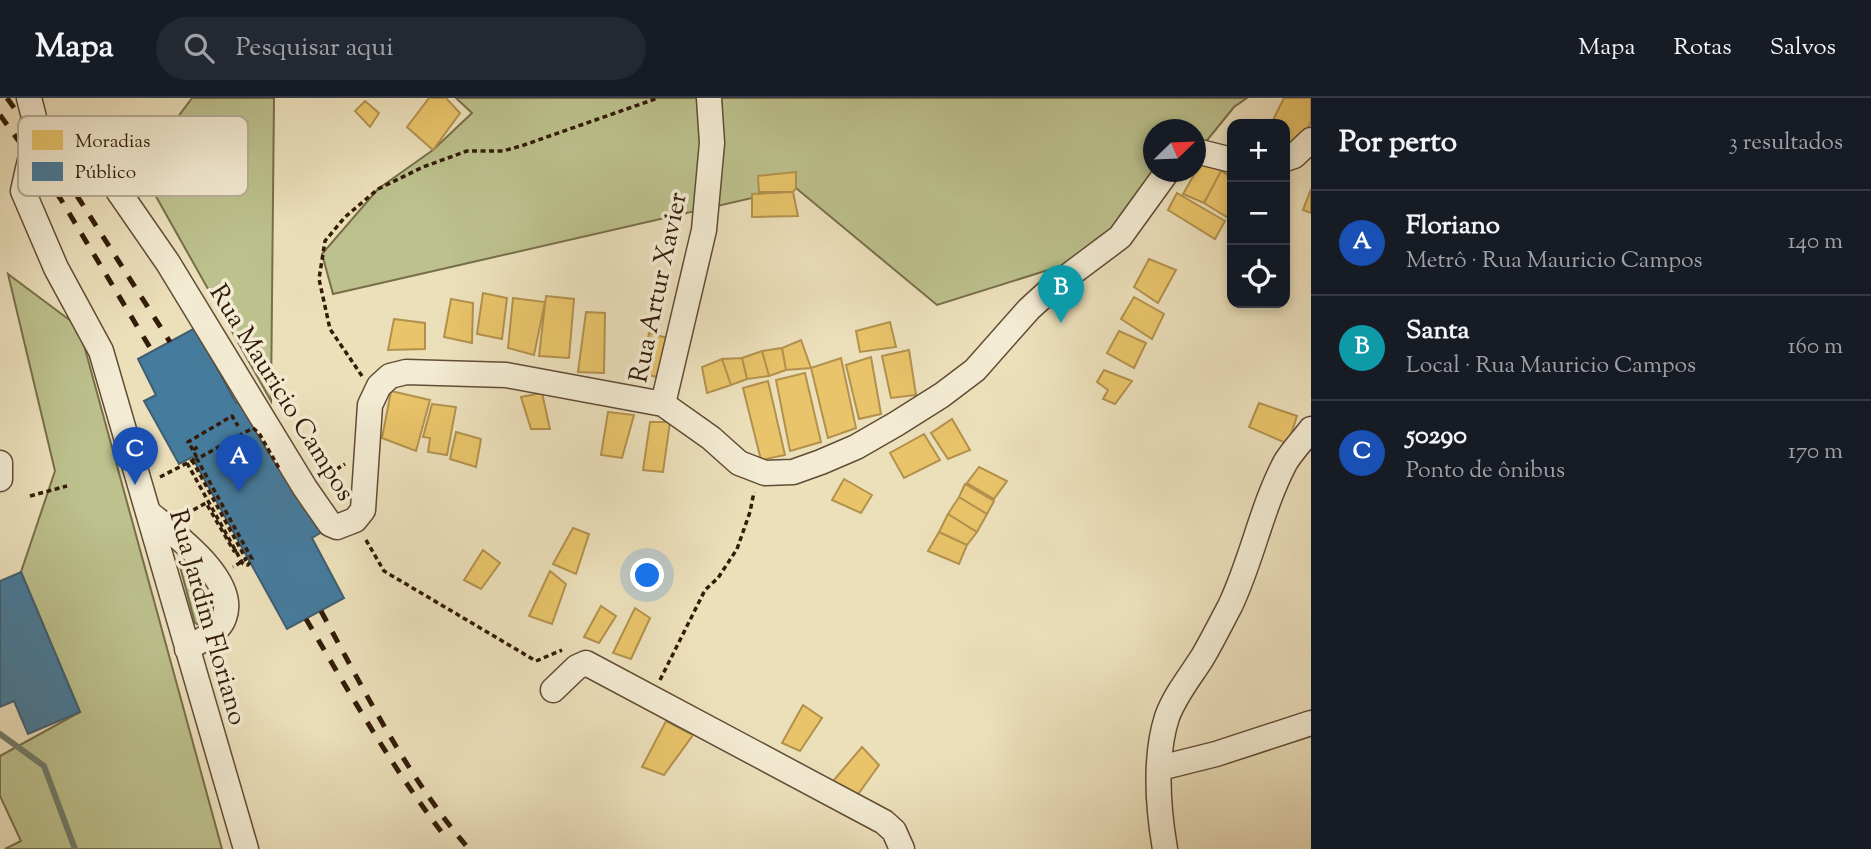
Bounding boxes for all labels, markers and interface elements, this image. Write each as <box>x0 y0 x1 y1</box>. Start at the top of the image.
search box <box>156 17 646 80</box>
text: Mapa <box>35 24 114 72</box>
icon: search <box>180 29 218 67</box>
text: Pesquisar aqui <box>236 30 394 67</box>
text: Mapa <box>1578 31 1636 65</box>
text: Rotas <box>1674 31 1732 65</box>
text: Salvos <box>1770 31 1836 65</box>
legend <box>18 116 248 196</box>
north arrow <box>1143 119 1206 182</box>
map controls <box>1227 119 1290 308</box>
button: + <box>1227 119 1290 182</box>
text: Por perto <box>1339 122 1457 165</box>
text: 3 resultados <box>1728 127 1843 160</box>
text: Moradias <box>75 129 151 156</box>
text: Público <box>75 160 136 187</box>
button: − <box>1227 182 1290 245</box>
street label: Rua Artur Xavier <box>621 189 698 386</box>
text: Floriano <box>1406 208 1500 245</box>
text: A <box>1353 226 1371 259</box>
text: 140 m <box>1788 226 1843 259</box>
button: locate <box>1227 245 1290 308</box>
text: Metrô · Rua Mauricio Campos <box>1406 245 1703 278</box>
pin: B <box>1038 265 1084 323</box>
street label: Rua Mauricio Campos <box>199 278 363 509</box>
text: Santa <box>1406 313 1469 350</box>
text: B <box>1355 331 1369 364</box>
text: 160 m <box>1788 331 1843 364</box>
text: Local · Rua Mauricio Campos <box>1406 350 1696 383</box>
text: 50290 <box>1406 418 1467 455</box>
pin: C <box>112 427 158 485</box>
pin: A <box>216 434 262 492</box>
text: C <box>1353 436 1371 469</box>
text: 170 m <box>1788 436 1843 469</box>
text: Ponto de ônibus <box>1406 455 1565 488</box>
street label: Rua Jardim Floriano <box>158 506 255 730</box>
your location <box>630 558 664 592</box>

